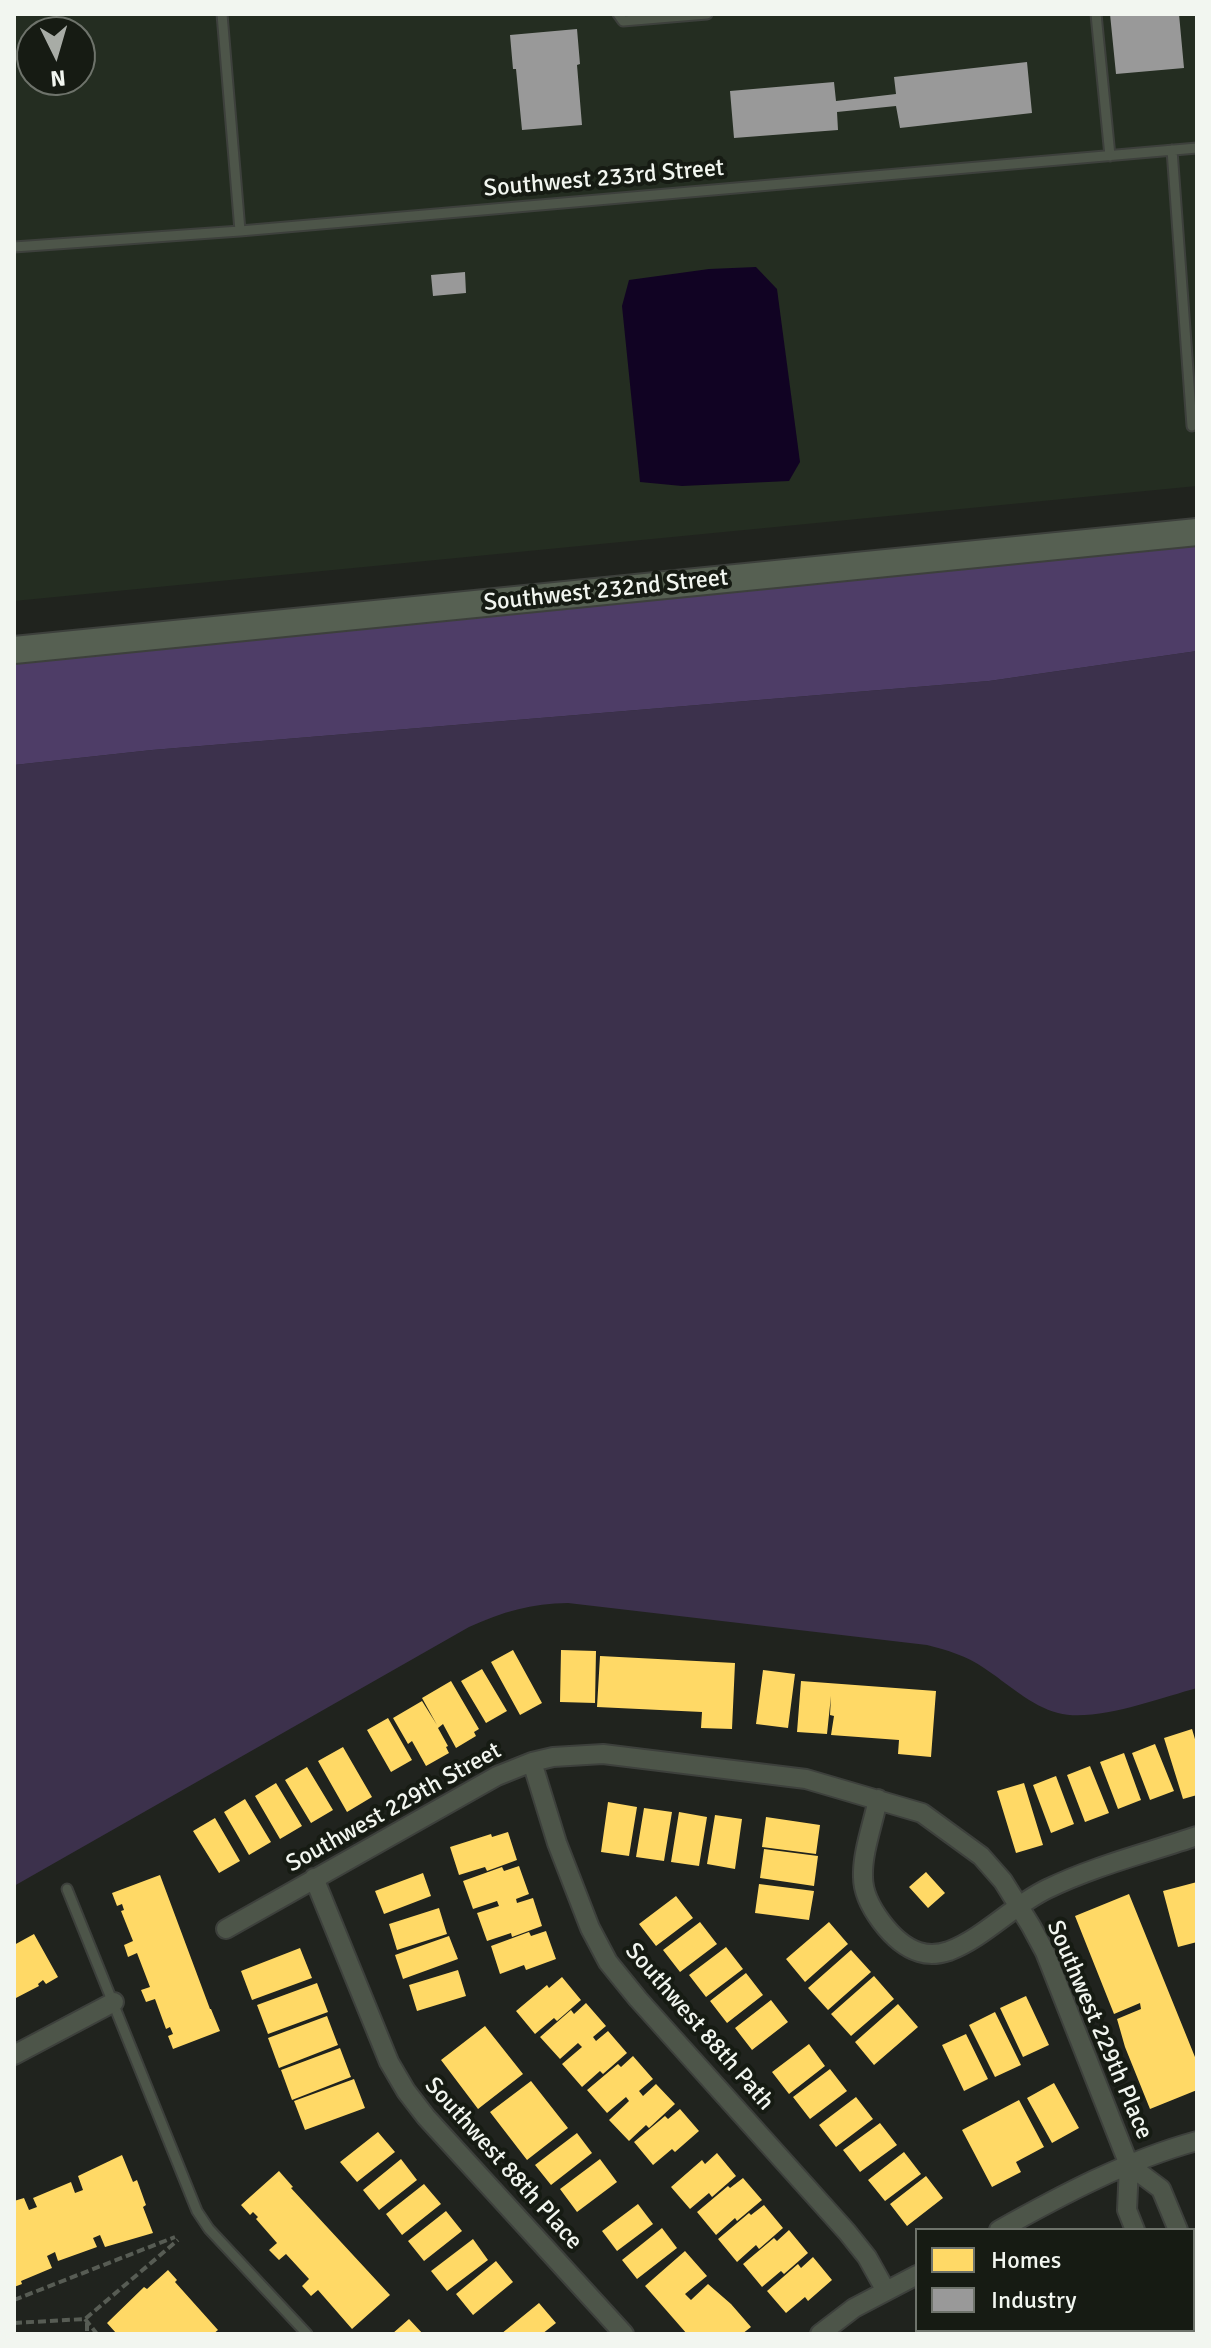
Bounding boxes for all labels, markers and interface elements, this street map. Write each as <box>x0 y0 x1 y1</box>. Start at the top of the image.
north arrow <box>16 16 96 96</box>
text: N <box>49 64 67 93</box>
street label: Southwest 233rd Street <box>483 154 725 204</box>
street label: Southwest 232nd Street <box>482 564 730 618</box>
street label: Southwest 229th Street <box>281 1737 507 1879</box>
street label: Southwest 229th Place <box>1040 1916 1158 2144</box>
street label: Southwest 88th Path <box>618 1937 780 2117</box>
street label: Southwest 88th Place <box>418 2072 588 2256</box>
legend <box>915 2228 1195 2332</box>
text: Homes <box>991 2245 1061 2275</box>
text: Industry <box>991 2285 1077 2315</box>

